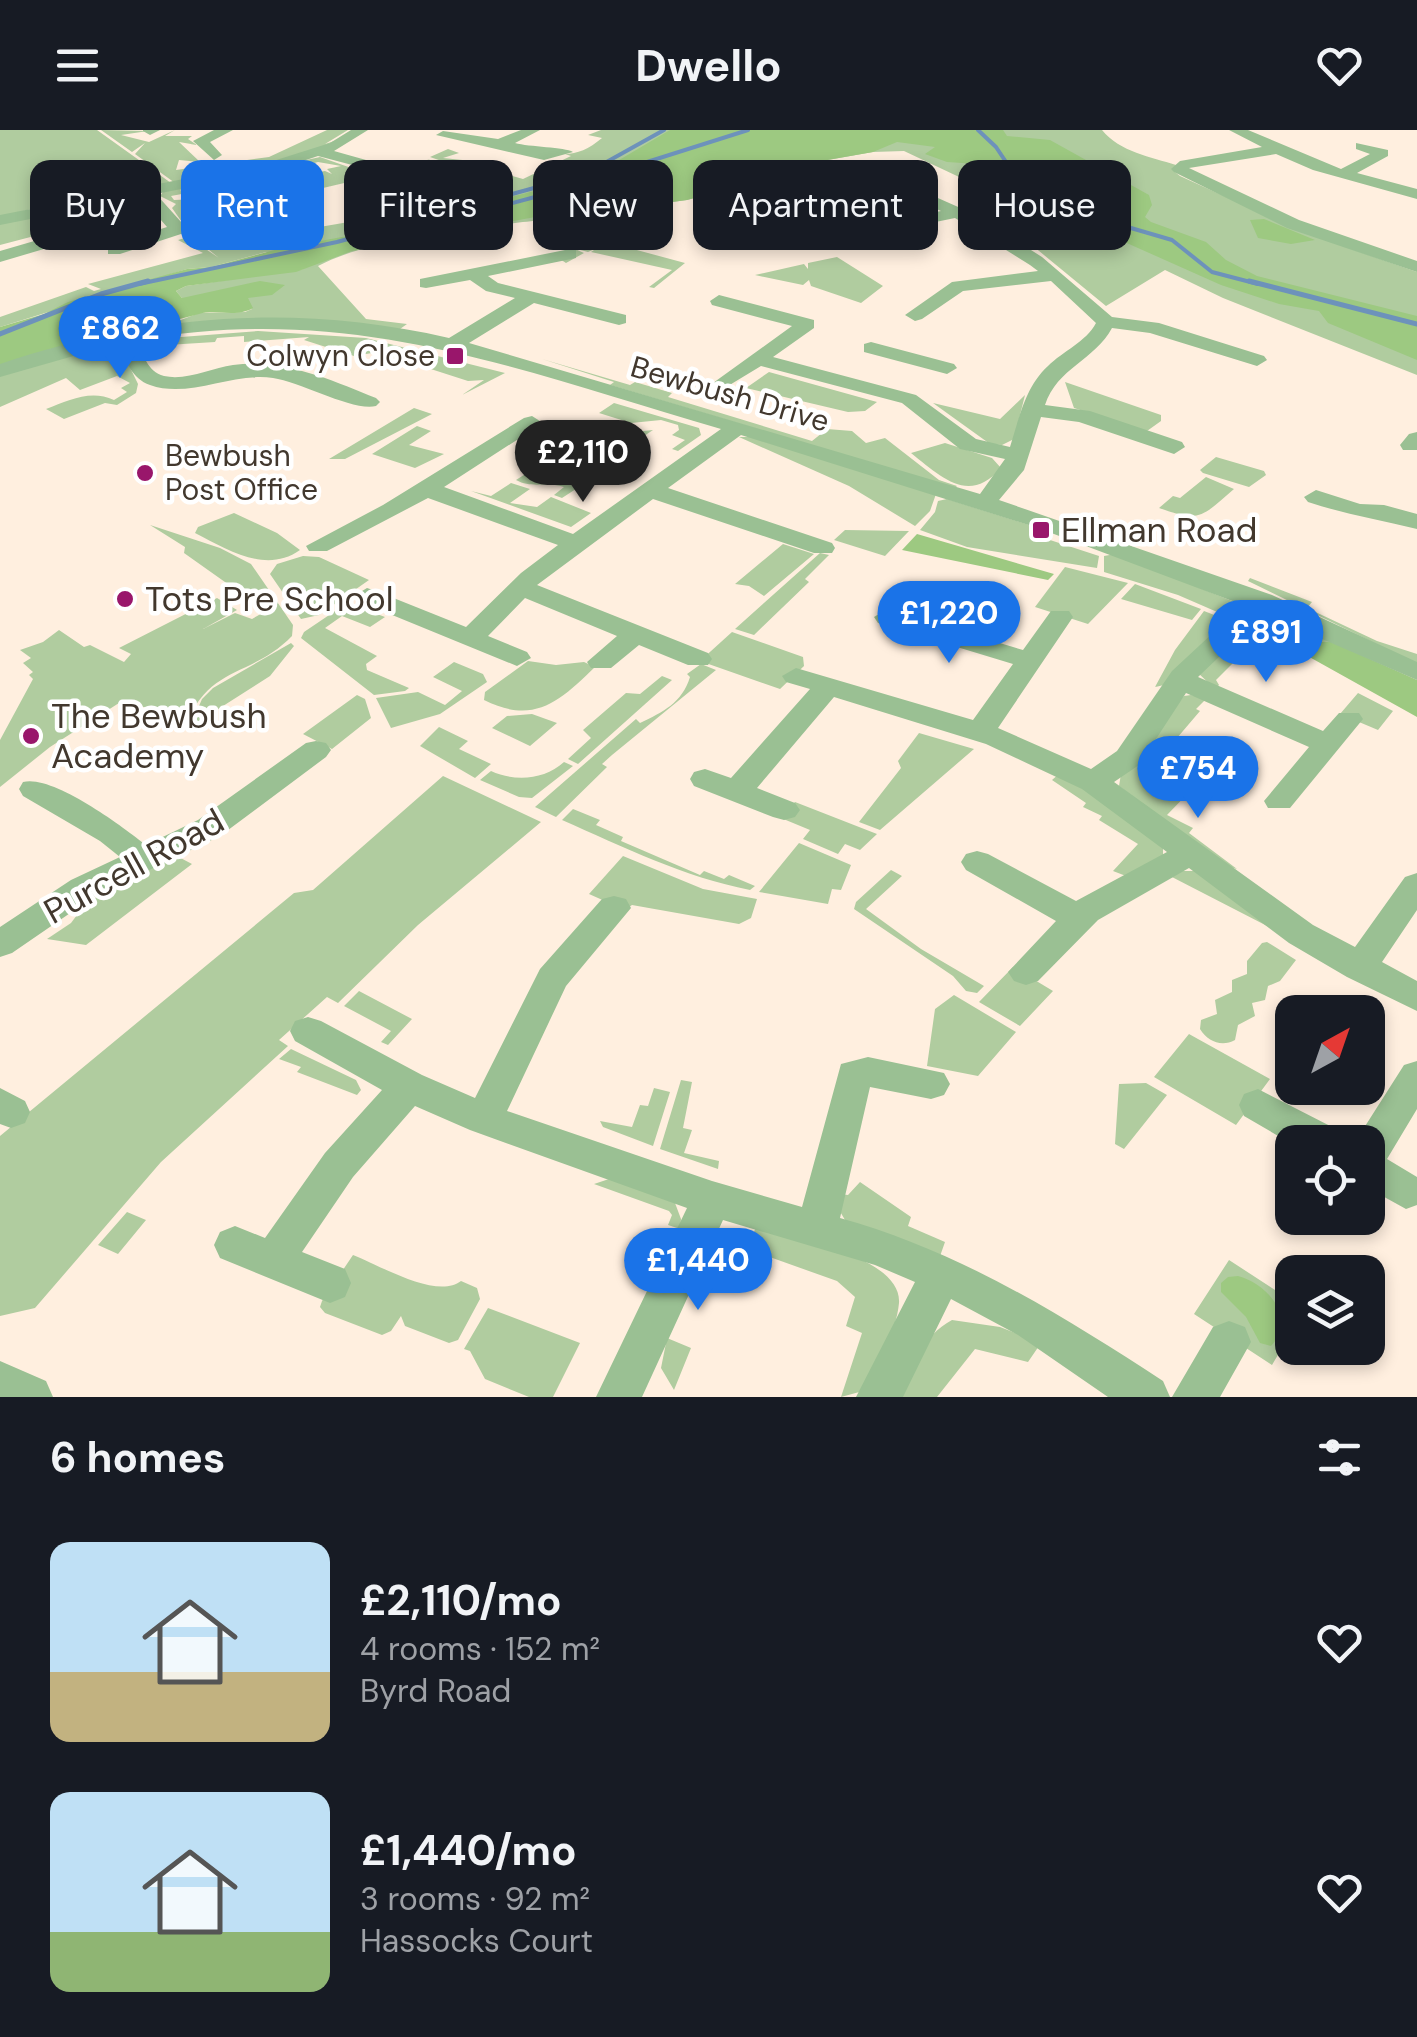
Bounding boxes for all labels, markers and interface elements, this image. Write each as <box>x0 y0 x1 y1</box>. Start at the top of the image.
text: Dwello <box>635 36 782 95</box>
icon: menu <box>50 38 105 93</box>
icon: heart <box>1312 38 1367 93</box>
chip: Buy <box>30 160 161 250</box>
chip: Rent <box>181 160 324 250</box>
chip: Filters <box>344 160 513 250</box>
chip: New <box>533 160 673 250</box>
chip: Apartment <box>693 160 938 250</box>
chip: House <box>958 160 1131 250</box>
pin: £862 <box>61 296 179 381</box>
text: £862 <box>81 307 159 349</box>
place label: Colwyn Close <box>246 336 435 375</box>
marker: Colwyn Close <box>444 345 466 367</box>
street label: Bewbush Drive <box>626 347 834 440</box>
pin: £2,110 <box>502 420 664 505</box>
text: £2,110 <box>537 431 629 473</box>
place label: Bewbush Post Office <box>165 436 318 509</box>
marker: Bewbush Post Office <box>134 462 156 484</box>
place label: Ellman Road <box>1061 507 1258 553</box>
marker: Ellman Road <box>1030 519 1052 541</box>
place label: Tots Pre School <box>145 576 394 622</box>
pin: £1,220 <box>868 581 1030 666</box>
marker: Tots Pre School <box>114 588 136 610</box>
text: £1,220 <box>900 592 998 634</box>
pin: £891 <box>1207 600 1325 685</box>
text: £891 <box>1230 611 1302 653</box>
place label: The Bewbush Academy <box>51 693 267 779</box>
marker: The Bewbush Academy <box>20 725 42 747</box>
pin: £754 <box>1139 736 1257 821</box>
text: £754 <box>1159 747 1237 789</box>
street label: Purcell Road <box>36 798 232 934</box>
north arrow <box>1275 995 1385 1105</box>
map controls <box>1275 995 1385 1365</box>
button: locate <box>1275 1125 1385 1235</box>
pin: £1,440 <box>617 1228 779 1313</box>
text: £1,440 <box>646 1239 750 1281</box>
button: layers <box>1275 1255 1385 1365</box>
text: 6 homes <box>50 1430 225 1485</box>
icon: filters <box>1312 1430 1367 1485</box>
text: £2,110/mo <box>360 1573 562 1628</box>
icon: home <box>130 1582 250 1702</box>
icon: heart <box>1312 1615 1367 1670</box>
text: 4 rooms · 152 m² <box>360 1628 600 1670</box>
text: Byrd Road <box>360 1670 511 1712</box>
text: £1,440/mo <box>360 1823 577 1878</box>
icon: home <box>130 1832 250 1952</box>
icon: heart <box>1312 1865 1367 1920</box>
text: 3 rooms · 92 m² <box>360 1878 590 1920</box>
text: Hassocks Court <box>360 1920 593 1962</box>

